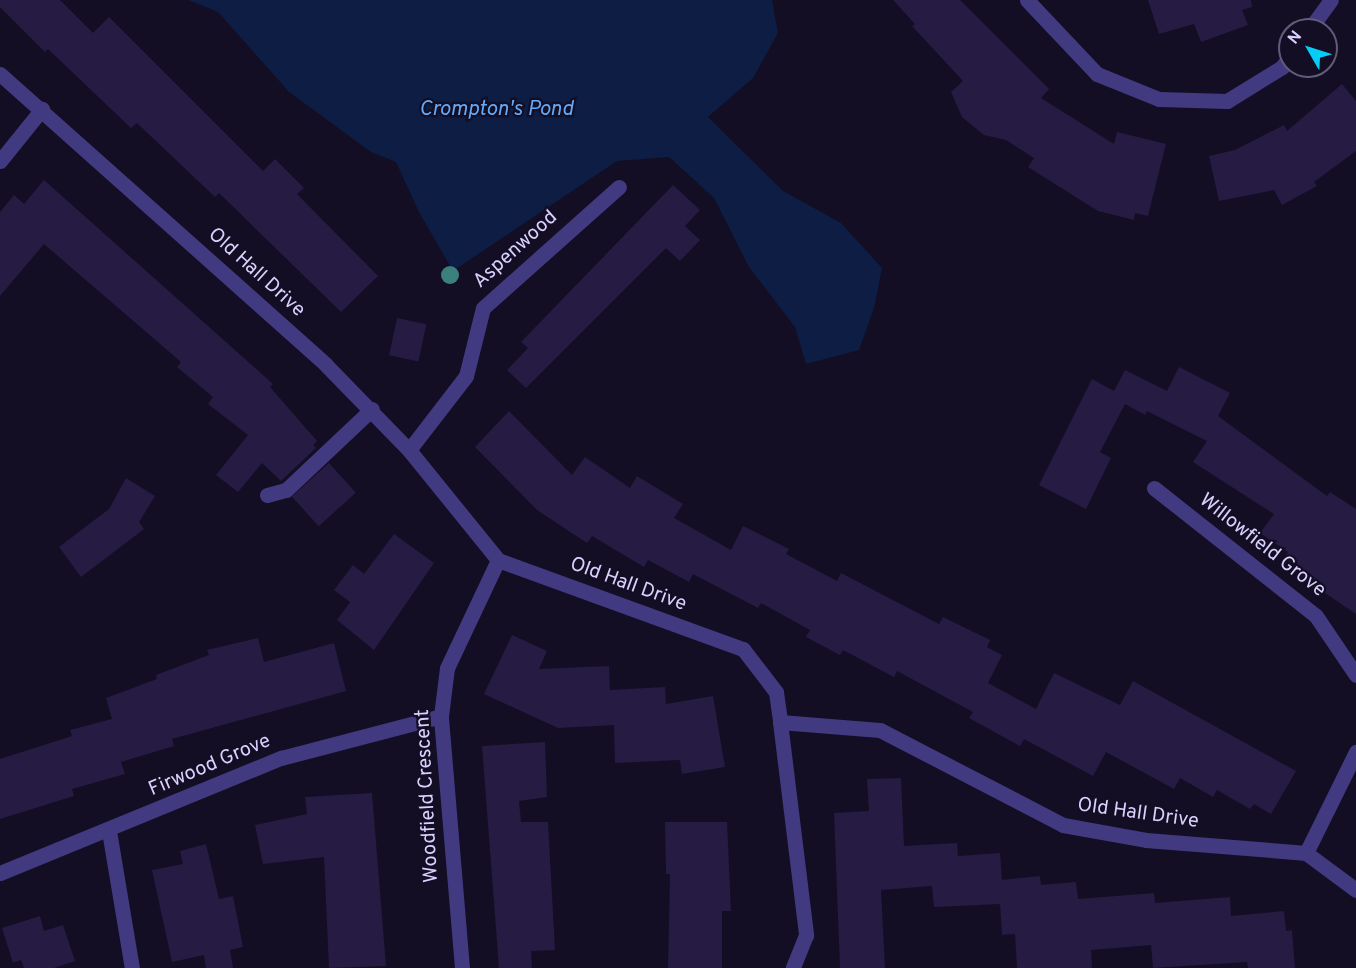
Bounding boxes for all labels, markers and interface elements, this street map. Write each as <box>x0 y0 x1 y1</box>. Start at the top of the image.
north arrow <box>1278 18 1338 78</box>
text: N <box>1284 27 1307 49</box>
water label: Crompton's Pond <box>419 97 573 123</box>
street label: Aspenwood <box>469 206 563 294</box>
street label: Old Hall Drive <box>203 223 309 323</box>
street label: Willowfield Grove <box>1194 489 1330 603</box>
street label: Old Hall Drive <box>566 553 690 617</box>
street label: Woodfield Crescent <box>411 709 445 883</box>
street label: Firwood Grove <box>145 730 275 802</box>
street label: Old Hall Drive <box>1076 794 1200 834</box>

